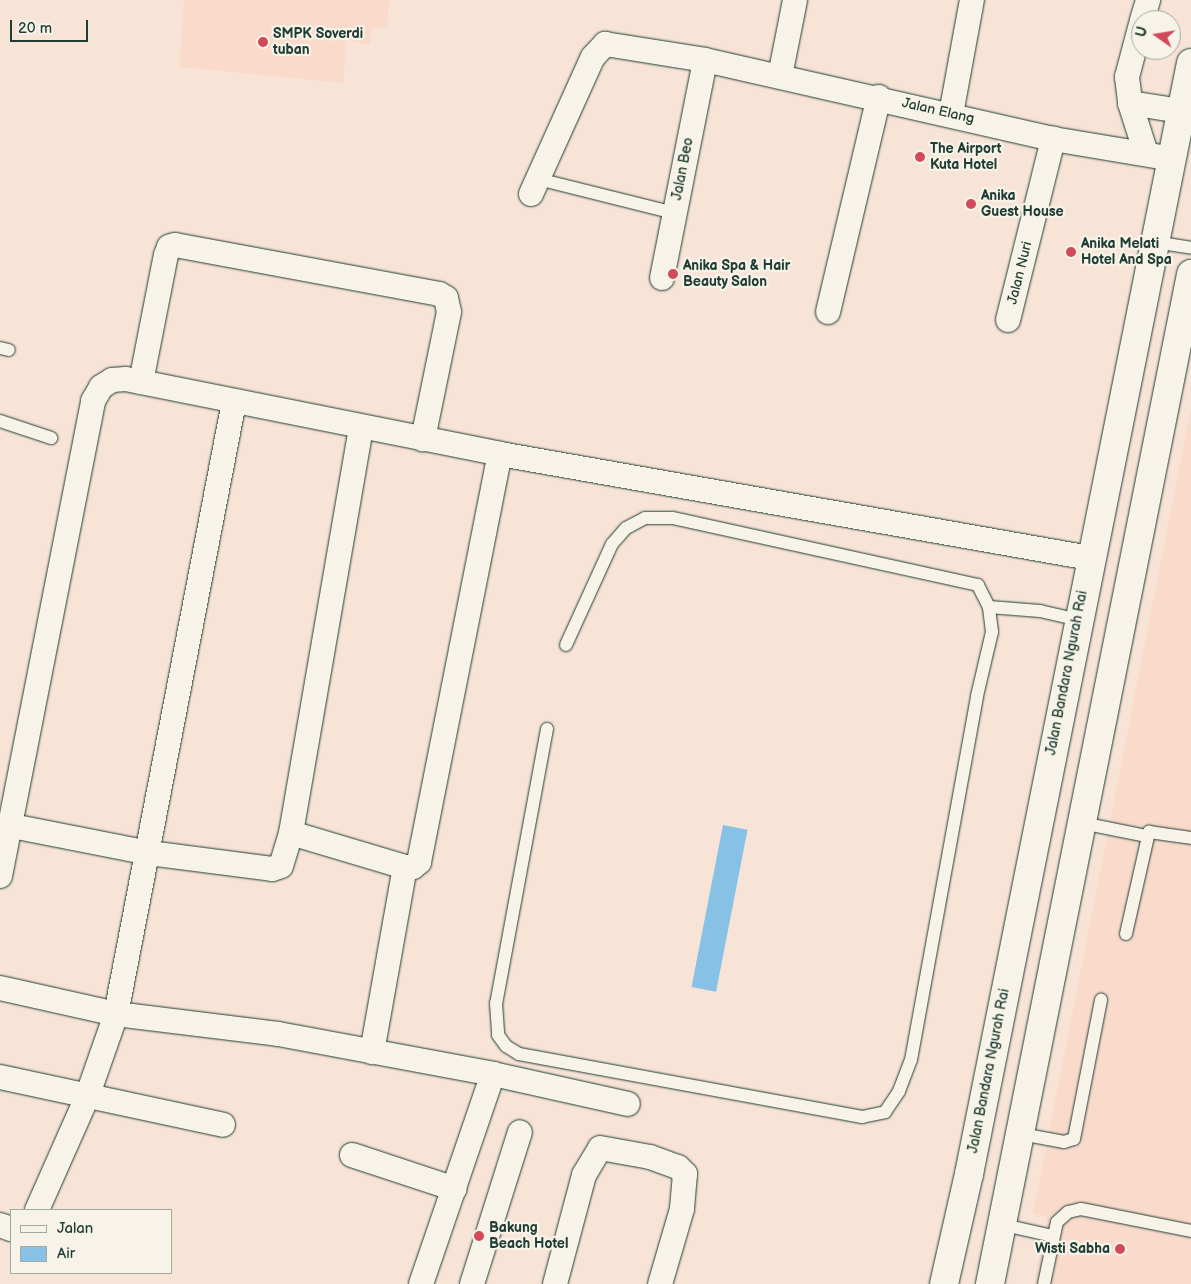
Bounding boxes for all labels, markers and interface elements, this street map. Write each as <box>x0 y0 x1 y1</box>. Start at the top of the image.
scale bar <box>12 10 90 42</box>
north arrow <box>1131 10 1181 60</box>
text: 20 m <box>18 19 52 38</box>
text: U <box>1132 25 1151 39</box>
place label: SMPK Soverdi tuban <box>273 26 363 58</box>
marker: SMPK Soverdi tuban <box>257 36 269 48</box>
street label: Jalan Elang <box>900 95 976 127</box>
street label: Jalan Beo <box>669 136 697 202</box>
place label: The Airport Kuta Hotel <box>930 141 1002 174</box>
marker: The Airport Kuta Hotel <box>914 151 926 163</box>
place label: Anika Guest House <box>981 188 1064 220</box>
marker: Anika Guest House <box>965 198 977 210</box>
place label: Anika Melati Hotel And Spa <box>1081 236 1172 268</box>
street label: Jalan Nuri <box>1004 240 1036 306</box>
marker: Anika Melati Hotel And Spa <box>1065 246 1077 258</box>
place label: Anika Spa & Hair Beauty Salon <box>683 258 790 290</box>
marker: Anika Spa & Hair Beauty Salon <box>667 268 679 280</box>
street label: Jalan Bandara Ngurah Rai <box>1043 589 1091 757</box>
street label: Jalan Bandara Ngurah Rai <box>965 987 1013 1155</box>
legend <box>10 1209 172 1274</box>
text: Jalan <box>57 1219 93 1238</box>
place label: Bakung Beach Hotel <box>489 1220 568 1252</box>
marker: Bakung Beach Hotel <box>473 1230 485 1242</box>
place label: Wisti Sabha <box>1035 1241 1110 1257</box>
marker: Wisti Sabha <box>1114 1243 1126 1255</box>
text: Air <box>57 1244 75 1263</box>

